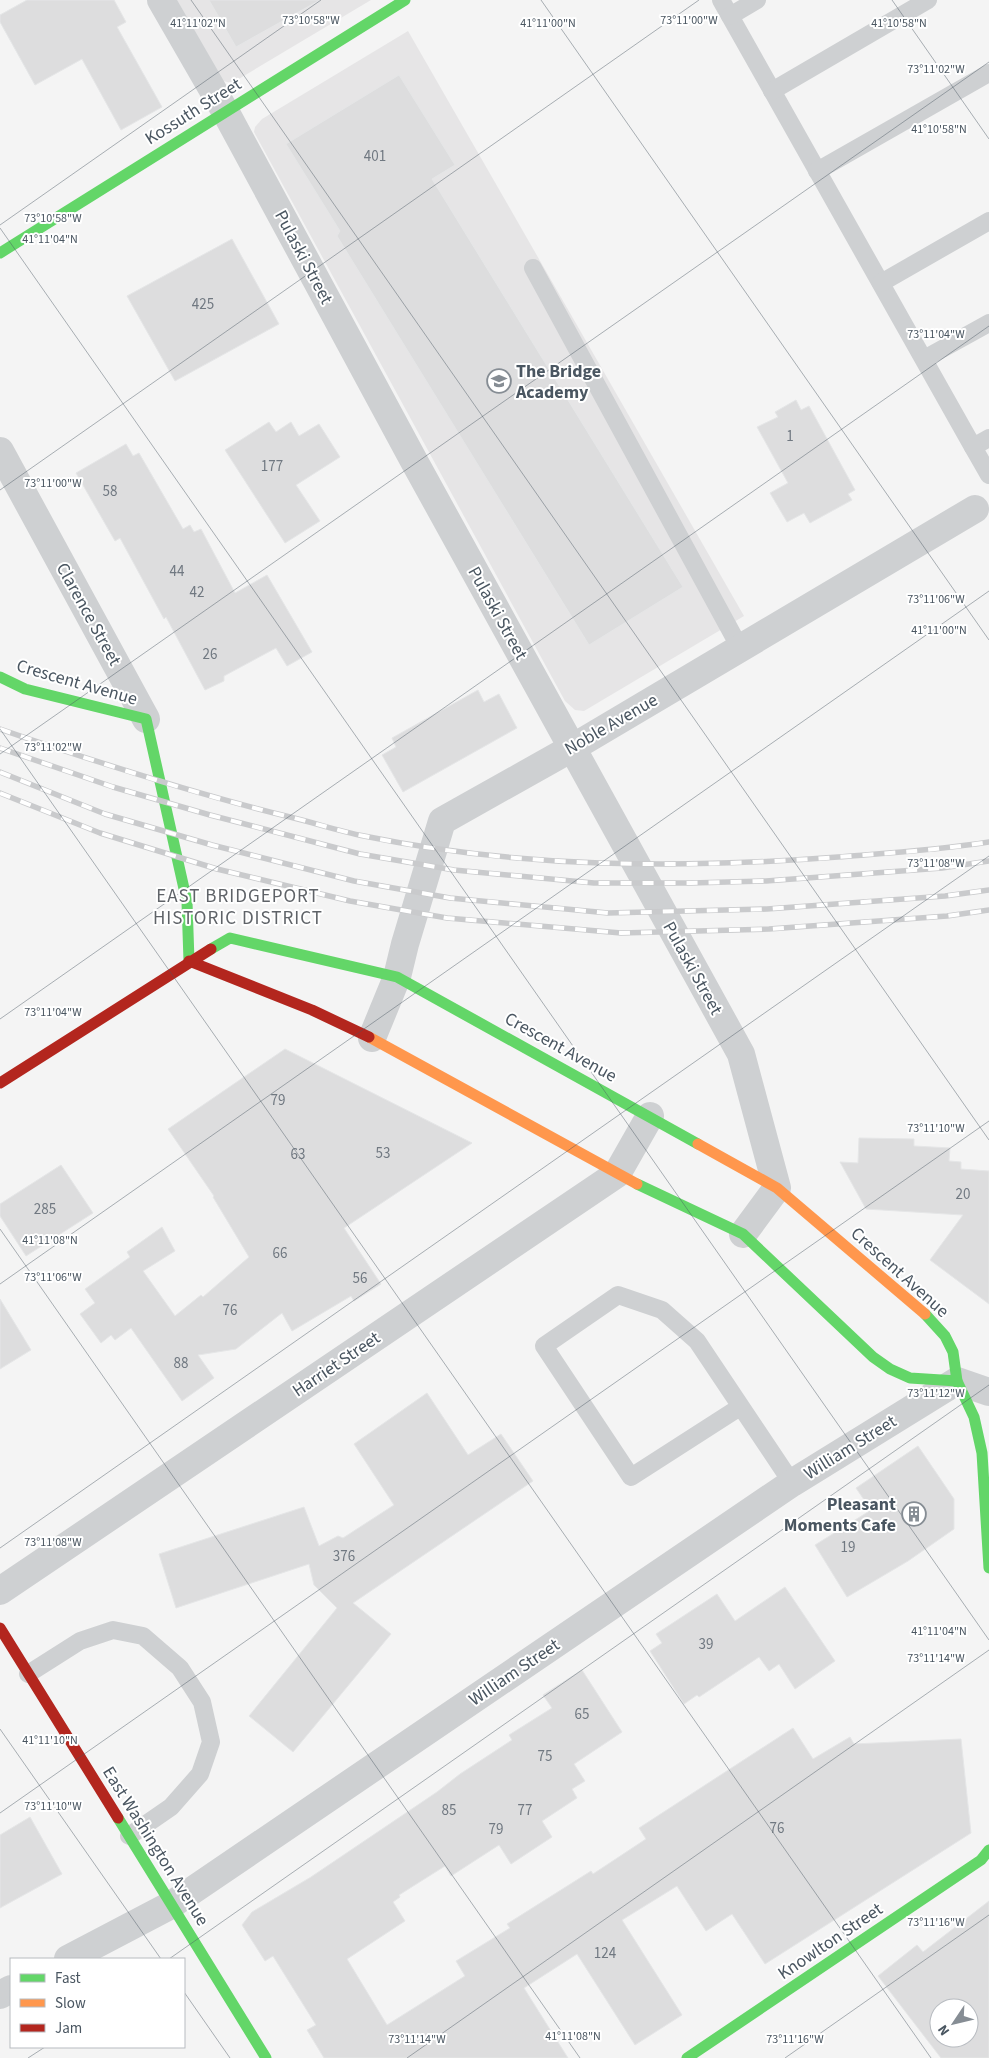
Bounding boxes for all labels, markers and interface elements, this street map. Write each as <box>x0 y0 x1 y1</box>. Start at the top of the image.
text: 73°10'58"W <box>282 12 340 29</box>
text: 73°11'00"W <box>660 12 718 29</box>
text: 41°11'02"N <box>170 15 226 32</box>
text: 41°11'00"N <box>520 15 576 32</box>
text: 41°10'58"N <box>871 15 927 32</box>
text: 73°11'02"W <box>907 61 965 78</box>
street label: Kossuth Street <box>140 72 246 151</box>
text: 41°10'58"N <box>911 121 967 138</box>
house number: 401 <box>364 146 386 167</box>
street label: Pulaski Street <box>268 206 339 309</box>
text: 73°10'58"W <box>24 210 82 227</box>
text: 41°11'04"N <box>22 231 78 248</box>
house number: 425 <box>192 294 214 315</box>
text: 73°11'04"W <box>907 326 965 343</box>
place label: The Bridge Academy <box>515 359 601 405</box>
school or university icon: The Bridge Academy <box>486 368 512 394</box>
house number: 1 <box>786 426 794 447</box>
house number: 177 <box>261 456 283 477</box>
text: 73°11'00"W <box>24 475 82 492</box>
house number: 58 <box>103 481 117 502</box>
street label: Clarence Street <box>50 558 127 670</box>
house number: 44 <box>170 561 185 582</box>
street label: Pulaski Street <box>462 562 534 664</box>
house number: 42 <box>190 582 204 603</box>
text: 73°11'06"W <box>907 591 965 608</box>
text: 41°11'00"N <box>911 622 967 639</box>
house number: 26 <box>203 644 217 665</box>
street label: Crescent Avenue <box>14 653 140 712</box>
street label: Noble Avenue <box>560 688 663 761</box>
text: 73°11'02"W <box>24 739 82 756</box>
text: 73°11'08"W <box>907 855 965 872</box>
district label: EAST BRIDGEPORT HISTORIC DISTRICT <box>153 883 323 932</box>
street label: Pulaski Street <box>657 917 729 1019</box>
text: 73°11'04"W <box>24 1004 82 1021</box>
street label: Crescent Avenue <box>500 1006 621 1089</box>
house number: 79 <box>271 1090 285 1111</box>
text: 73°11'10"W <box>907 1120 965 1137</box>
house number: 53 <box>376 1143 390 1164</box>
house number: 63 <box>291 1144 305 1165</box>
house number: 20 <box>956 1184 970 1205</box>
house number: 285 <box>34 1199 56 1220</box>
street label: Crescent Avenue <box>845 1221 954 1323</box>
text: 41°11'08"N <box>22 1232 78 1249</box>
house number: 66 <box>273 1243 287 1264</box>
house number: 56 <box>353 1268 367 1289</box>
text: 73°11'06"W <box>24 1269 82 1286</box>
house number: 76 <box>223 1300 237 1321</box>
street label: Harriet Street <box>287 1326 385 1403</box>
house number: 88 <box>174 1353 188 1374</box>
text: 73°11'12"W <box>907 1385 965 1402</box>
street label: William Street <box>799 1409 901 1486</box>
place label: Pleasant Moments Cafe <box>784 1492 896 1538</box>
building icon: Pleasant Moments Cafe <box>901 1501 927 1527</box>
text: 73°11'08"W <box>24 1534 82 1551</box>
house number: 19 <box>841 1537 855 1558</box>
house number: 376 <box>333 1546 355 1567</box>
text: 41°11'04"N <box>911 1623 967 1640</box>
street label: William Street <box>464 1633 565 1712</box>
house number: 39 <box>699 1634 713 1655</box>
text: 73°11'14"W <box>907 1650 965 1667</box>
house number: 65 <box>575 1704 589 1725</box>
text: 41°11'10"N <box>22 1732 78 1749</box>
house number: 75 <box>538 1746 552 1767</box>
street label: East Washington Avenue <box>96 1762 215 1931</box>
text: 73°11'10"W <box>24 1798 82 1815</box>
house number: 85 <box>442 1800 456 1821</box>
house number: 77 <box>518 1800 532 1821</box>
house number: 76 <box>770 1818 784 1839</box>
house number: 79 <box>489 1819 503 1840</box>
street label: Knowlton Street <box>773 1897 888 1986</box>
text: 73°11'16"W <box>907 1914 965 1931</box>
house number: 124 <box>594 1943 617 1964</box>
legend <box>10 1958 185 2048</box>
text: Fast <box>55 1968 81 1989</box>
text: Slow <box>55 1993 86 2014</box>
north arrow <box>929 1998 979 2048</box>
text: Jam <box>55 2018 82 2039</box>
text: N <box>933 2020 955 2039</box>
text: 41°11'08"N <box>545 2028 601 2045</box>
text: 73°11'14"W <box>388 2031 446 2048</box>
text: 73°11'16"W <box>766 2031 824 2048</box>

